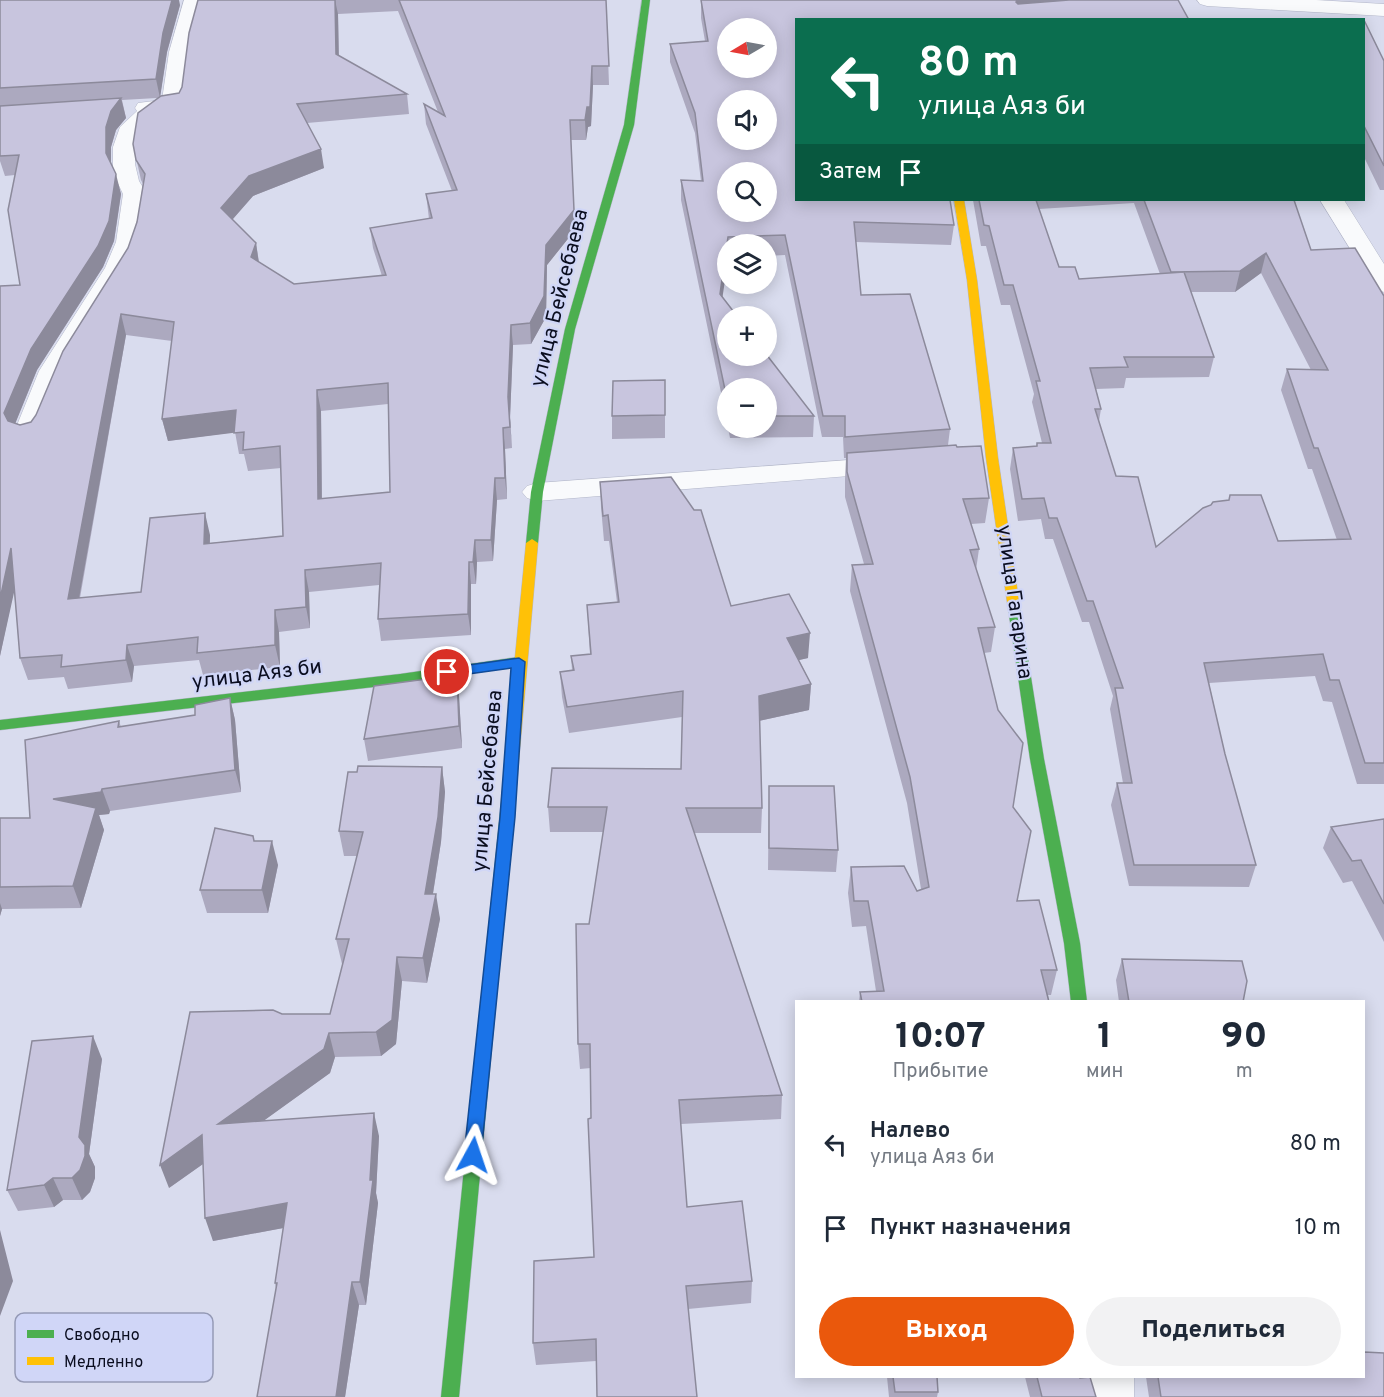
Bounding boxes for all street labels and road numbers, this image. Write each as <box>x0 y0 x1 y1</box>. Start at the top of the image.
street label: улица Бейсебаева <box>525 206 595 390</box>
street label: улица Гагарина <box>990 523 1038 681</box>
street label: улица Аяз би <box>191 654 323 696</box>
street label: улица Бейсебаева <box>467 689 509 873</box>

